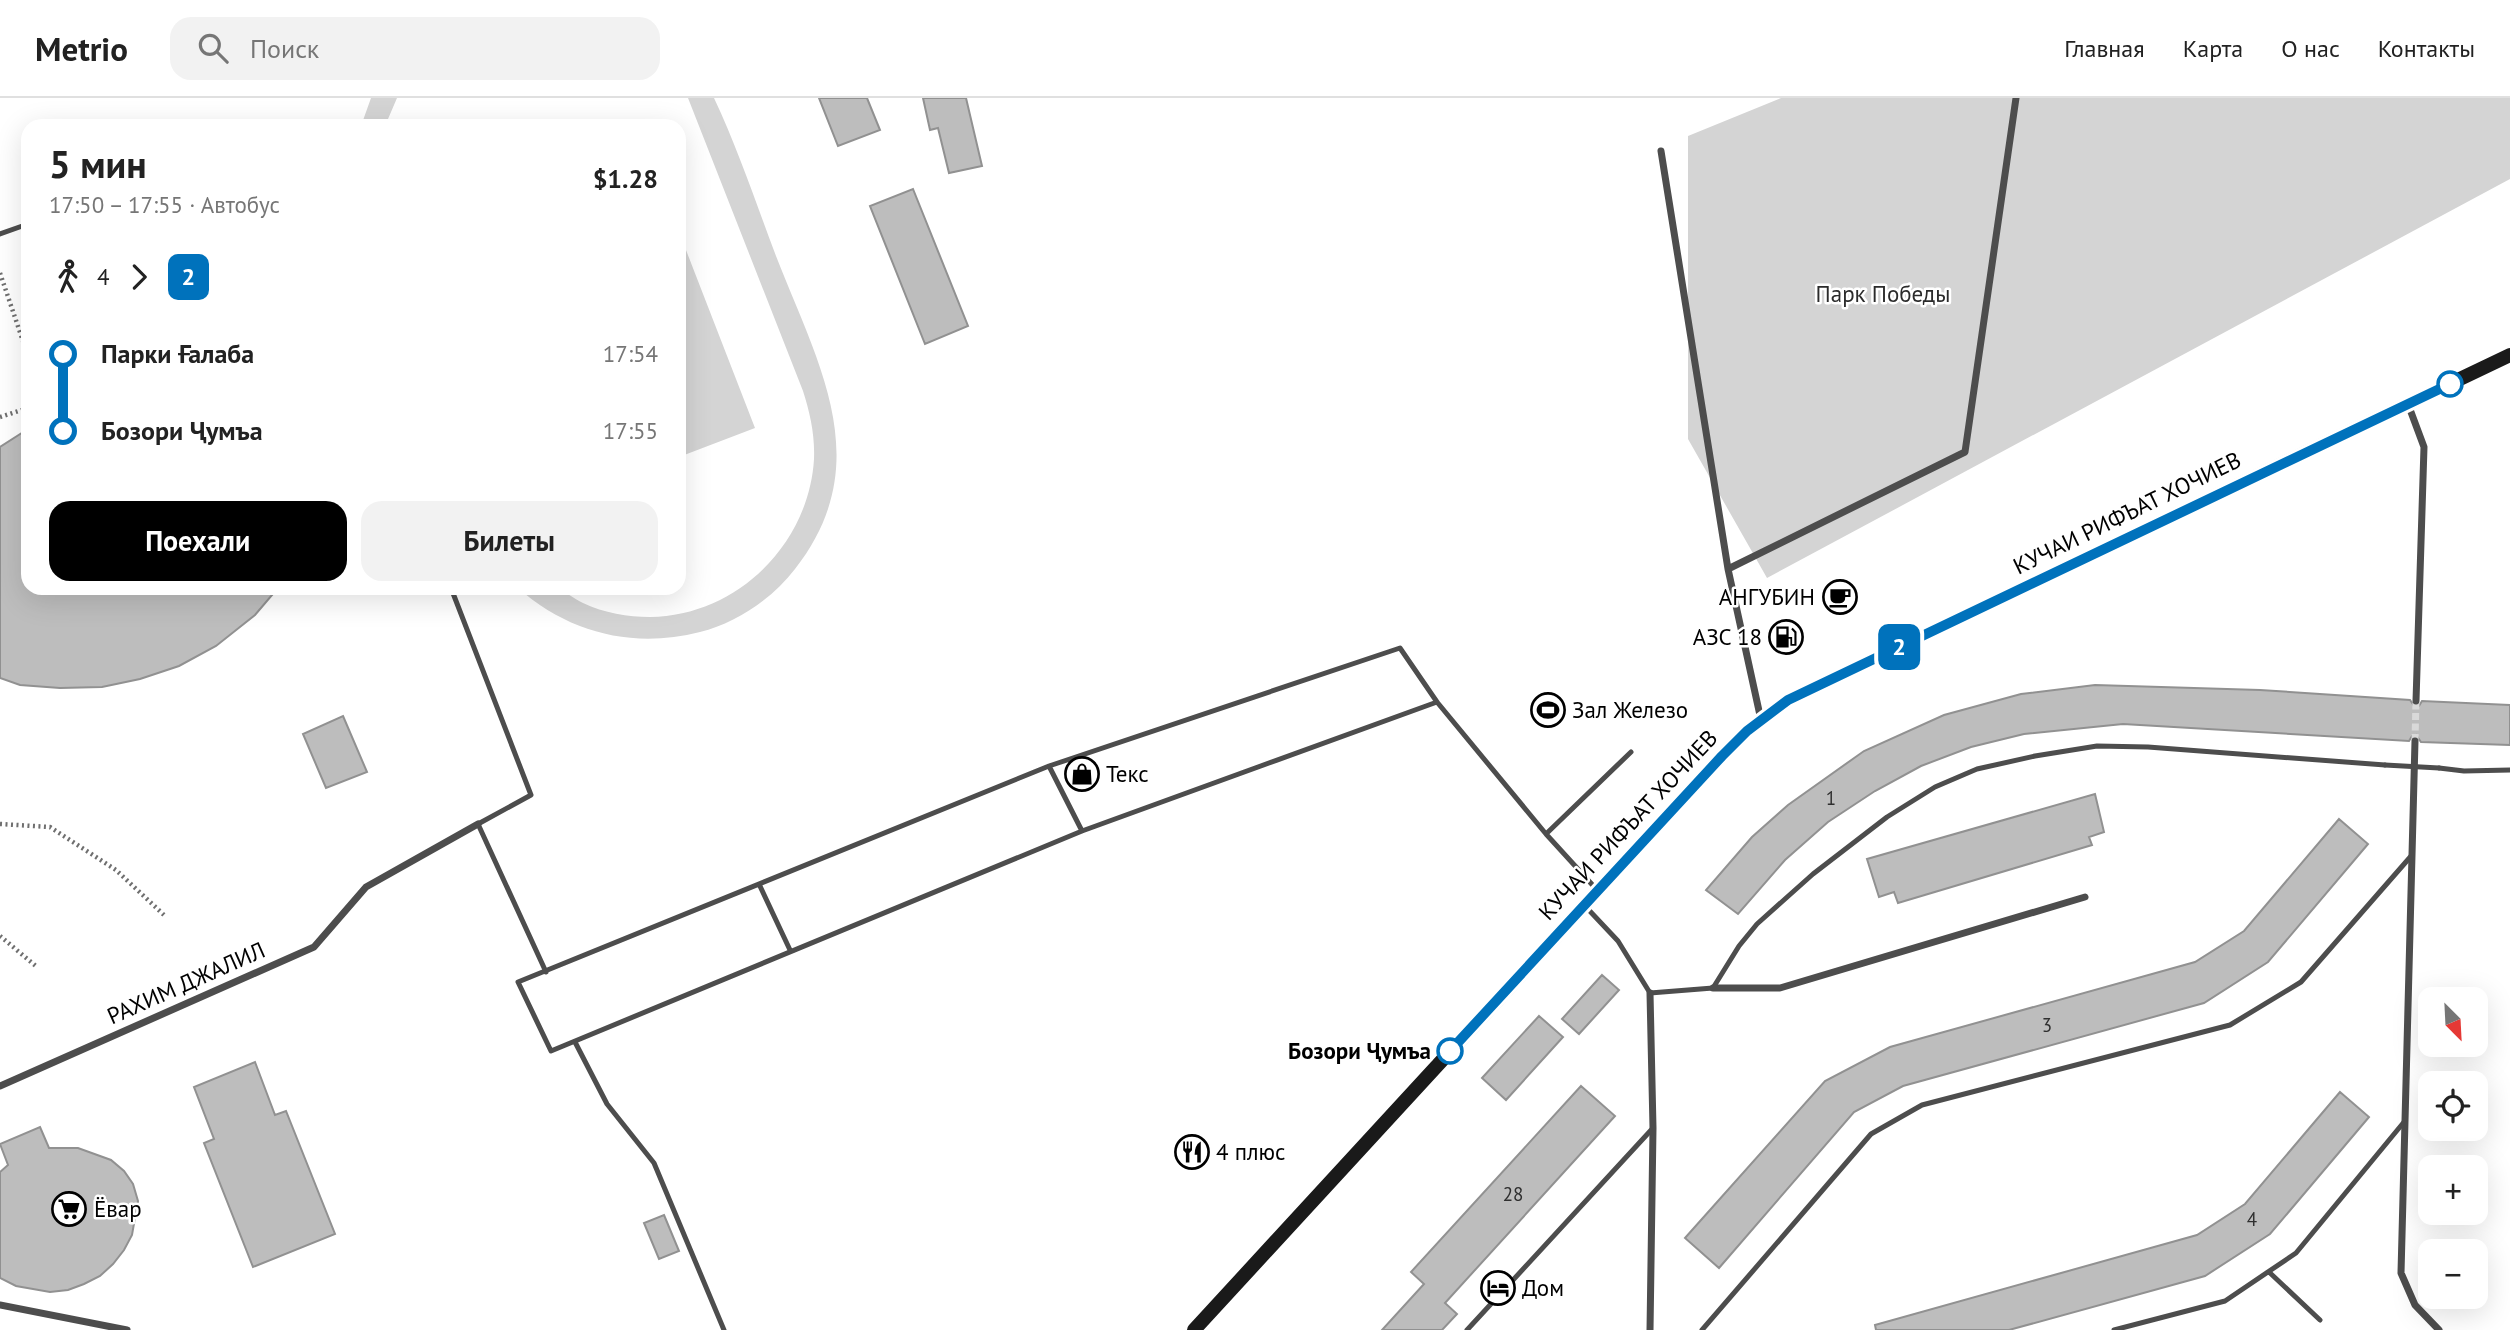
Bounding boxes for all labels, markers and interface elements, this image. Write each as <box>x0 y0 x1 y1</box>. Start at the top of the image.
search box <box>170 17 660 80</box>
text: Metrio <box>35 27 128 70</box>
icon: search <box>194 29 232 67</box>
text: Поиск <box>250 32 319 65</box>
text: Главная <box>2064 33 2145 64</box>
text: Карта <box>2183 33 2243 64</box>
text: О нас <box>2281 33 2340 64</box>
text: Контакты <box>2378 33 2475 64</box>
text: 5 мин <box>49 139 147 188</box>
text: $1.28 <box>593 162 658 195</box>
text: 17:50 – 17:55 · Автобус <box>49 190 280 219</box>
icon: walk <box>49 258 87 296</box>
icon: forward <box>120 258 158 296</box>
text: 2 <box>182 261 195 292</box>
text: 4 <box>97 262 110 291</box>
park label: Парк Победы <box>1816 279 1950 308</box>
text: Парки Ғалаба <box>101 337 254 370</box>
text: 17:54 <box>603 339 658 368</box>
unlabelled marker <box>2437 371 2463 397</box>
text: Бозори Ҷумъа <box>101 414 263 447</box>
text: 17:55 <box>603 416 658 445</box>
street label: КУЧАИ РИФЪАТ ХОЧИЕВ <box>2008 445 2245 580</box>
button: Поехали <box>49 501 347 581</box>
button: Билеты <box>361 501 658 581</box>
cafe icon: АНГУБИН <box>1821 578 1859 616</box>
place label: АНГУБИН <box>1719 582 1815 611</box>
fuel station icon: АЗС 18 <box>1767 618 1805 656</box>
place label: АЗС 18 <box>1693 622 1762 651</box>
line badge: 2 <box>1876 624 1922 670</box>
text: 2 <box>1892 631 1906 662</box>
sports icon: Зал Железо <box>1529 691 1567 729</box>
place label: Зал Железо <box>1572 695 1688 724</box>
street label: КУЧАИ РИФЪАТ ХОЧИЕВ <box>1532 723 1723 926</box>
shop icon: Текс <box>1063 755 1101 793</box>
place label: Текс <box>1106 759 1149 788</box>
house number: 1 <box>1826 786 1836 810</box>
street label: РАХИМ ДЖАЛИЛ <box>102 935 269 1030</box>
north arrow <box>2418 987 2488 1057</box>
map controls <box>2418 987 2488 1309</box>
house number: 3 <box>2042 1013 2052 1037</box>
place label: Бозори Ҷумъа <box>1288 1036 1431 1065</box>
marker: Бозори Ҷумъа <box>1437 1038 1463 1064</box>
button: locate <box>2418 1071 2488 1141</box>
restaurant icon: 4 плюс <box>1173 1133 1211 1171</box>
place label: 4 плюс <box>1216 1137 1285 1166</box>
button: + <box>2418 1155 2488 1225</box>
house number: 28 <box>1503 1182 1523 1206</box>
supermarket icon: Ёвар <box>50 1190 88 1228</box>
place label: Ёвар <box>94 1194 142 1223</box>
house number: 4 <box>2247 1207 2257 1231</box>
button: − <box>2418 1239 2488 1309</box>
hotel icon: Дом <box>1479 1269 1517 1307</box>
place label: Дом <box>1522 1273 1564 1302</box>

